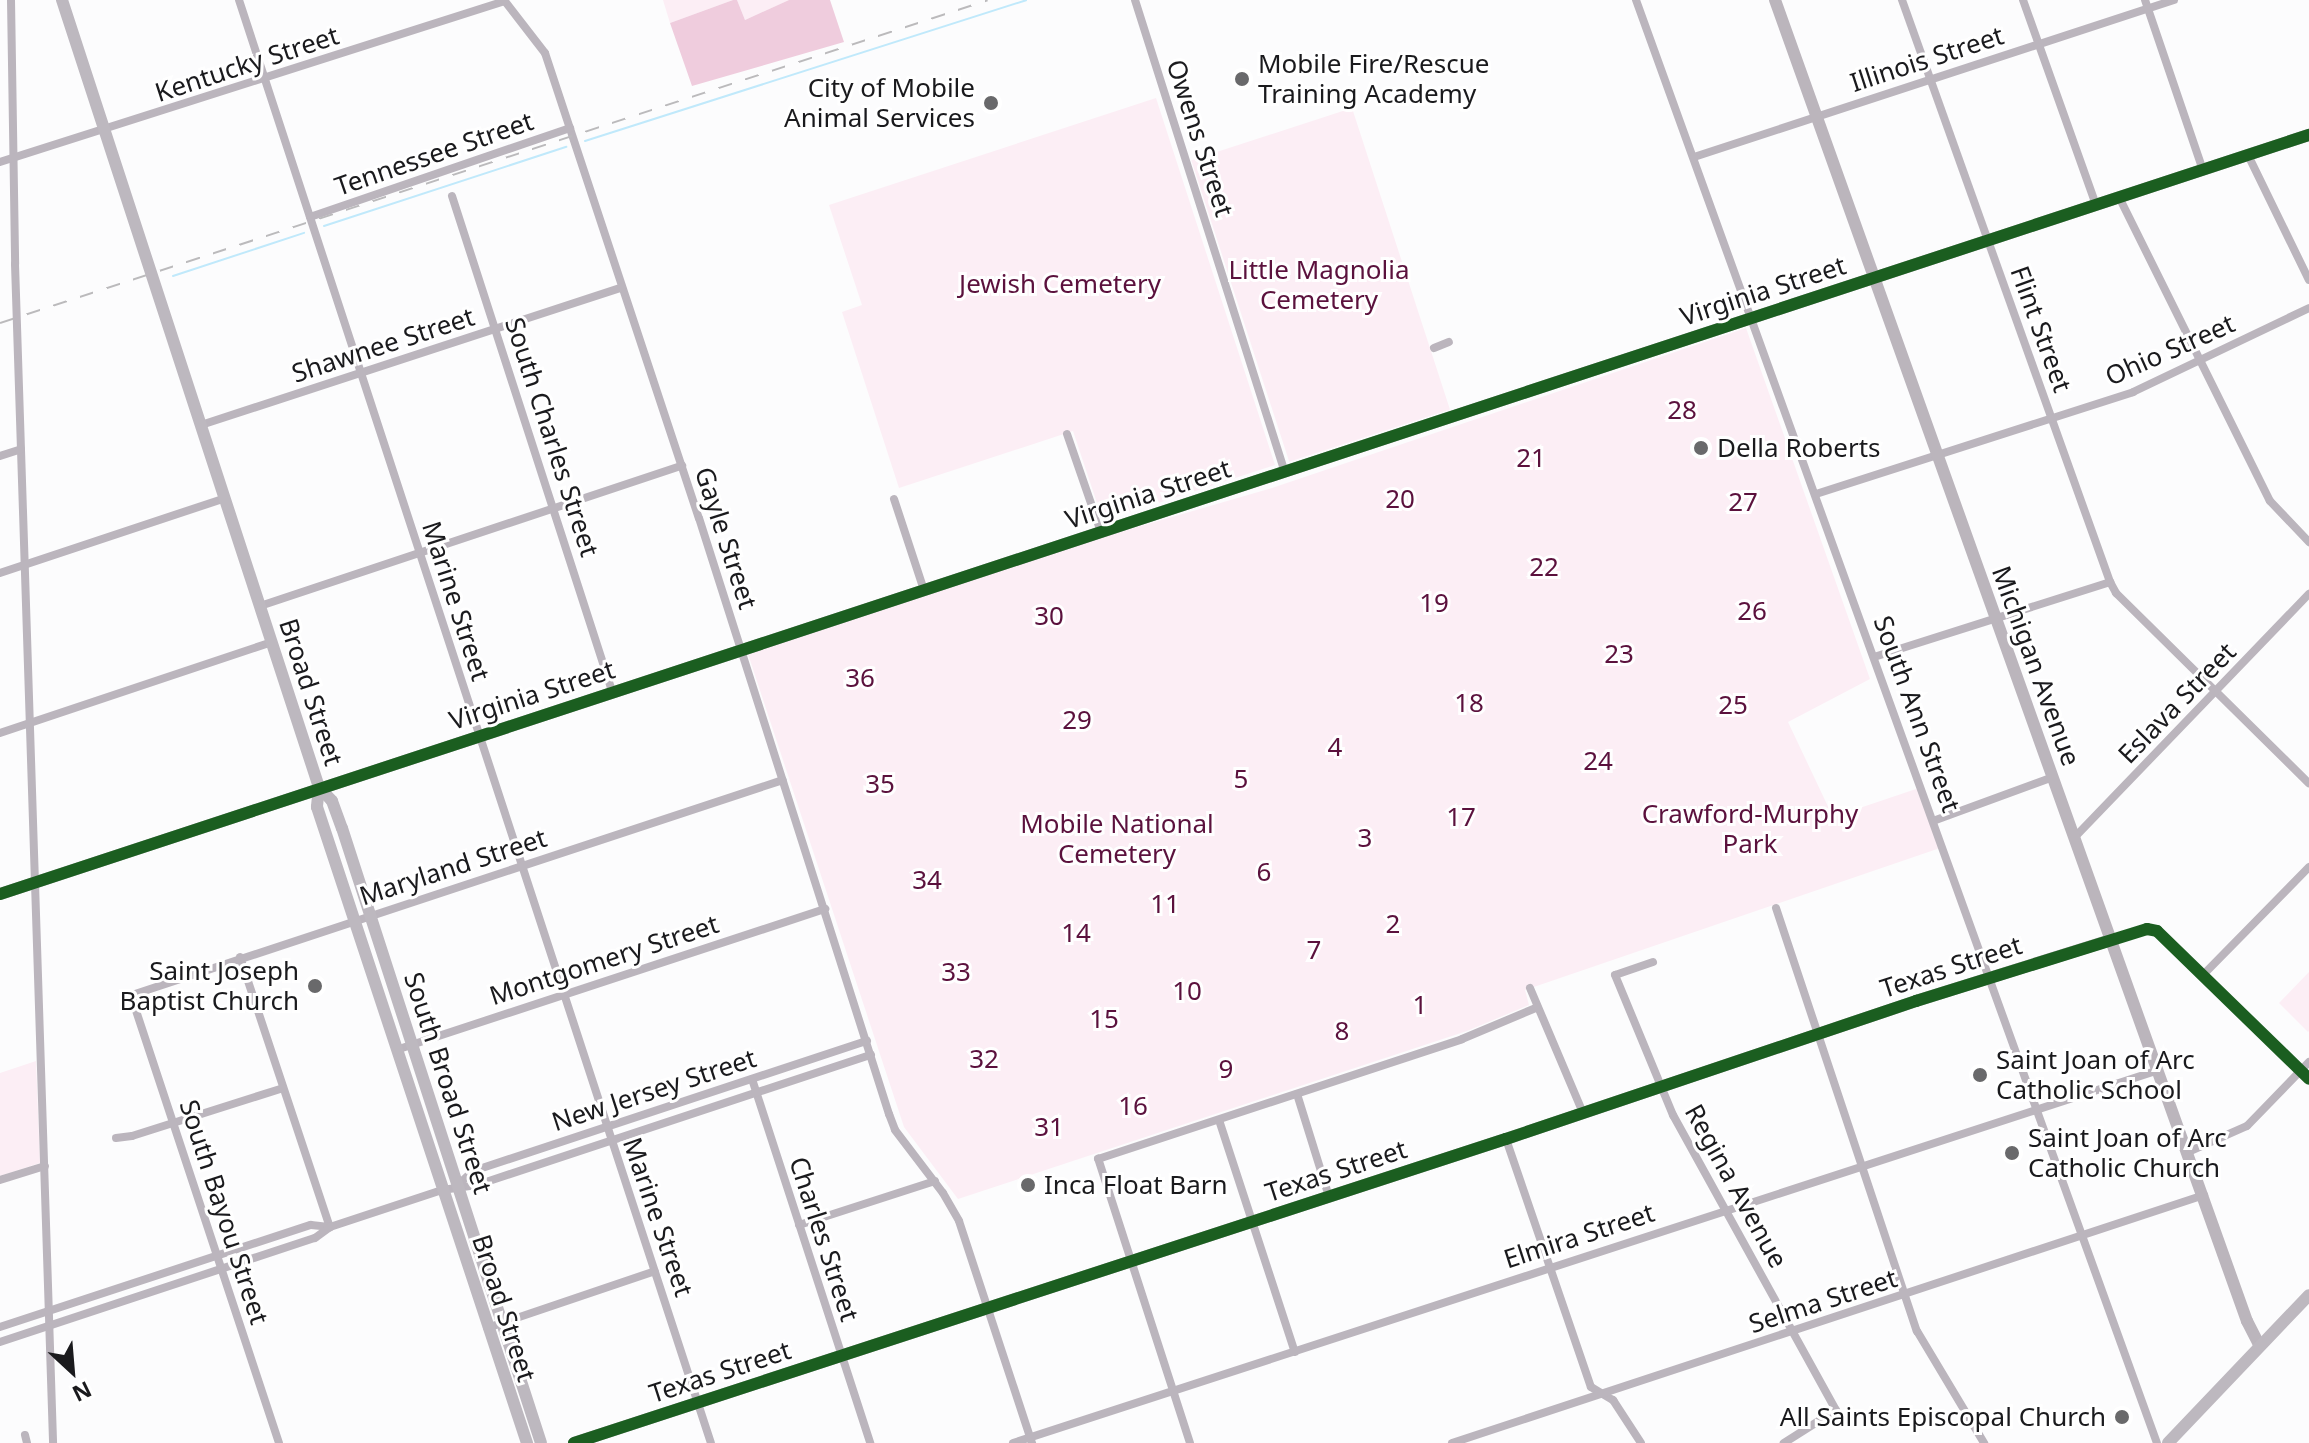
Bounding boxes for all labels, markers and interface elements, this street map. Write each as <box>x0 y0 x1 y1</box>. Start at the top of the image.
street label: Kentucky Street <box>151 20 343 108</box>
street label: Illinois Street <box>1846 20 2008 98</box>
place label: Mobile Fire/Rescue Training Academy <box>1258 48 1489 110</box>
street label: Owens Street <box>1160 56 1240 220</box>
marker: Mobile Fire/Rescue Training Academy <box>1233 70 1251 88</box>
place label: City of Mobile Animal Services <box>784 72 975 134</box>
marker: City of Mobile Animal Services <box>982 94 1000 112</box>
street label: Tennessee Street <box>331 105 537 203</box>
street label: Virginia Street <box>1676 250 1850 332</box>
park label: Little Magnolia Cemetery <box>1228 254 1410 316</box>
street label: Flint Street <box>2004 262 2078 396</box>
park label: Jewish Cemetery <box>959 268 1161 300</box>
street label: Shawnee Street <box>288 301 478 389</box>
street label: Ohio Street <box>2101 308 2239 392</box>
street label: South Charles Street <box>499 314 605 560</box>
park label: 28 <box>1667 394 1697 426</box>
place label: Della Roberts <box>1717 432 1881 464</box>
marker: Della Roberts <box>1692 439 1710 457</box>
park label: 21 <box>1516 442 1546 474</box>
street label: Virginia Street <box>1061 453 1235 535</box>
street label: Gayle Street <box>688 463 764 613</box>
park label: 20 <box>1385 483 1415 515</box>
park label: 27 <box>1728 486 1758 518</box>
street label: Marine Street <box>416 517 496 685</box>
park label: 22 <box>1529 551 1559 583</box>
street label: Michigan Avenue <box>1985 562 2087 770</box>
park label: 19 <box>1419 587 1449 619</box>
park label: 26 <box>1737 595 1767 627</box>
park label: 30 <box>1034 600 1064 632</box>
street label: South Ann Street <box>1867 612 1967 816</box>
street label: Broad Street <box>273 615 349 769</box>
street label: Eslava Street <box>2112 636 2242 770</box>
park label: 23 <box>1604 638 1634 670</box>
street label: Virginia Street <box>445 654 619 736</box>
park label: 36 <box>845 662 875 694</box>
park label: 18 <box>1454 687 1484 719</box>
park label: 25 <box>1718 689 1748 721</box>
park label: 29 <box>1062 704 1092 736</box>
park label: 4 <box>1328 731 1342 763</box>
park label: 24 <box>1583 745 1613 777</box>
park label: 5 <box>1234 763 1248 795</box>
park label: 35 <box>865 768 895 800</box>
park label: Crawford-Murphy Park <box>1642 798 1858 860</box>
park label: 17 <box>1446 801 1476 833</box>
park label: Mobile National Cemetery <box>1020 808 1214 870</box>
street label: Maryland Street <box>356 822 550 912</box>
park label: 3 <box>1358 822 1372 854</box>
park label: 6 <box>1257 856 1271 888</box>
park label: 34 <box>912 864 942 896</box>
park label: 11 <box>1150 888 1180 920</box>
street label: Montgomery Street <box>486 908 722 1012</box>
park label: 2 <box>1386 908 1400 940</box>
park label: 14 <box>1061 917 1091 949</box>
street label: Texas Street <box>1876 929 2026 1005</box>
park label: 7 <box>1307 934 1321 966</box>
place label: Saint Joseph Baptist Church <box>119 955 299 1016</box>
park label: 33 <box>941 956 971 988</box>
street label: South Broad Street <box>397 968 499 1198</box>
park label: 10 <box>1172 975 1202 1007</box>
marker: Saint Joseph Baptist Church <box>306 977 324 995</box>
park label: 1 <box>1413 989 1427 1021</box>
park label: 15 <box>1089 1003 1119 1035</box>
park label: 8 <box>1335 1015 1349 1047</box>
street label: New Jersey Street <box>548 1042 760 1138</box>
park label: 32 <box>969 1043 999 1075</box>
place label: Saint Joan of Arc Catholic School <box>1996 1044 2195 1106</box>
park label: 9 <box>1219 1053 1233 1085</box>
marker: Saint Joan of Arc Catholic School <box>1971 1066 1989 1084</box>
park label: 16 <box>1118 1090 1148 1122</box>
street label: South Bayou Street <box>173 1096 275 1328</box>
street label: Regina Avenue <box>1678 1099 1794 1273</box>
park label: 31 <box>1034 1111 1064 1143</box>
place label: Saint Joan of Arc Catholic Church <box>2028 1122 2227 1184</box>
street label: Texas Street <box>1261 1133 1411 1209</box>
street label: Marine Street <box>616 1134 700 1300</box>
marker: Saint Joan of Arc Catholic Church <box>2003 1144 2021 1162</box>
street label: Charles Street <box>783 1153 865 1325</box>
place label: Inca Float Barn <box>1044 1169 1228 1201</box>
marker: Inca Float Barn <box>1019 1176 1037 1194</box>
street label: Elmira Street <box>1500 1197 1658 1275</box>
street label: Broad Street <box>466 1231 542 1385</box>
street label: Selma Street <box>1745 1262 1901 1340</box>
north arrow <box>32 1331 112 1411</box>
street label: Texas Street <box>645 1334 795 1410</box>
text: N <box>68 1375 97 1410</box>
place label: All Saints Episcopal Church <box>1780 1401 2106 1433</box>
marker: All Saints Episcopal Church <box>2113 1408 2131 1426</box>

